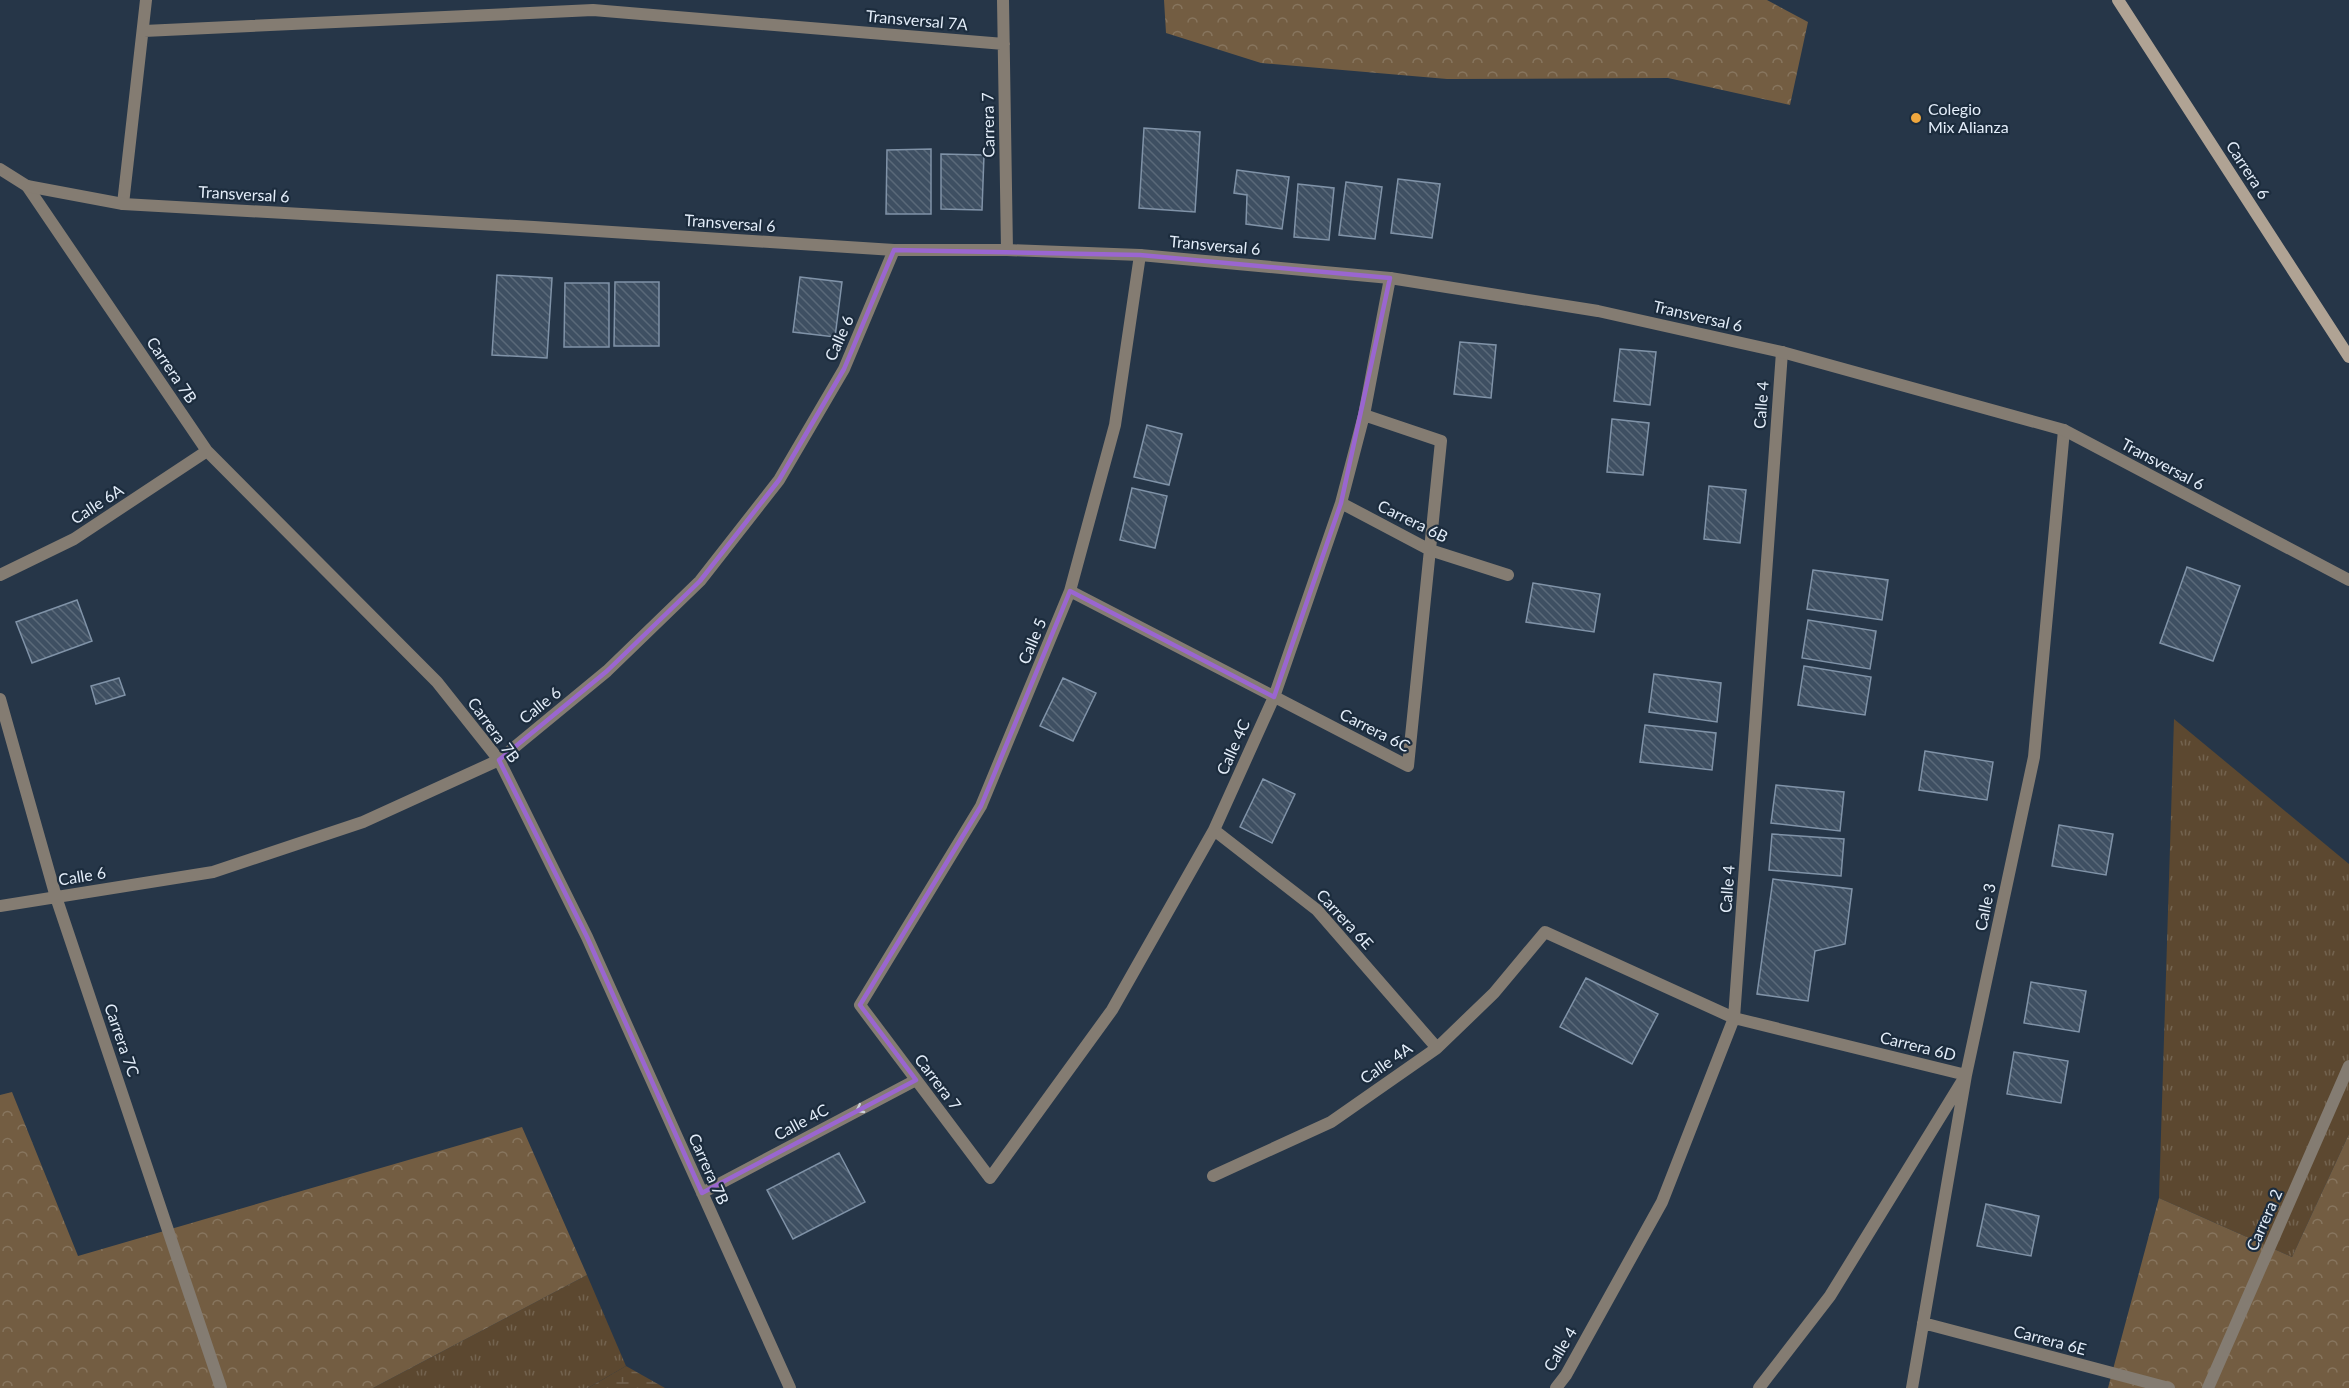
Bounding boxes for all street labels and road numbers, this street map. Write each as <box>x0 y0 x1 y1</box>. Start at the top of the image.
street label: Transversal 7A <box>865 6 969 33</box>
street label: Carrera 7 <box>977 92 998 158</box>
street label: Carrera 6 <box>2223 137 2274 202</box>
street label: Transversal 6 <box>198 182 290 205</box>
street label: Transversal 6 <box>684 210 776 235</box>
street label: Transversal 6 <box>1169 231 1261 258</box>
street label: Transversal 6 <box>1651 296 1745 335</box>
street label: Calle 6 <box>820 312 857 364</box>
street label: Carrera 7B <box>143 333 201 406</box>
street label: Calle 4 <box>1749 380 1772 430</box>
street label: Transversal 6 <box>2118 434 2208 493</box>
street label: Calle 6A <box>67 479 127 528</box>
street label: Carrera 6B <box>1375 495 1451 546</box>
street label: Calle 5 <box>1013 615 1050 667</box>
street label: Calle 6 <box>515 682 564 727</box>
street label: Carrera 7B <box>464 693 524 766</box>
street label: Carrera 6C <box>1337 704 1414 755</box>
street label: Calle 4C <box>1212 716 1253 777</box>
street label: Calle 6 <box>57 862 107 889</box>
street label: Calle 4 <box>1715 864 1738 914</box>
street label: Calle 3 <box>1970 881 1999 932</box>
street label: Carrera 6E <box>1313 885 1378 952</box>
street label: Carrera 7C <box>101 1001 144 1079</box>
street label: Carrera 6D <box>1878 1027 1958 1064</box>
street label: Calle 4A <box>1356 1038 1415 1087</box>
street label: Carrera 7 <box>911 1050 966 1114</box>
street label: Calle 4C <box>770 1099 831 1144</box>
street label: Carrera 7B <box>685 1130 734 1207</box>
street label: Carrera 2 <box>2242 1186 2286 1254</box>
street label: Carrera 6E <box>2012 1321 2089 1358</box>
street label: Calle 4 <box>1539 1323 1580 1374</box>

